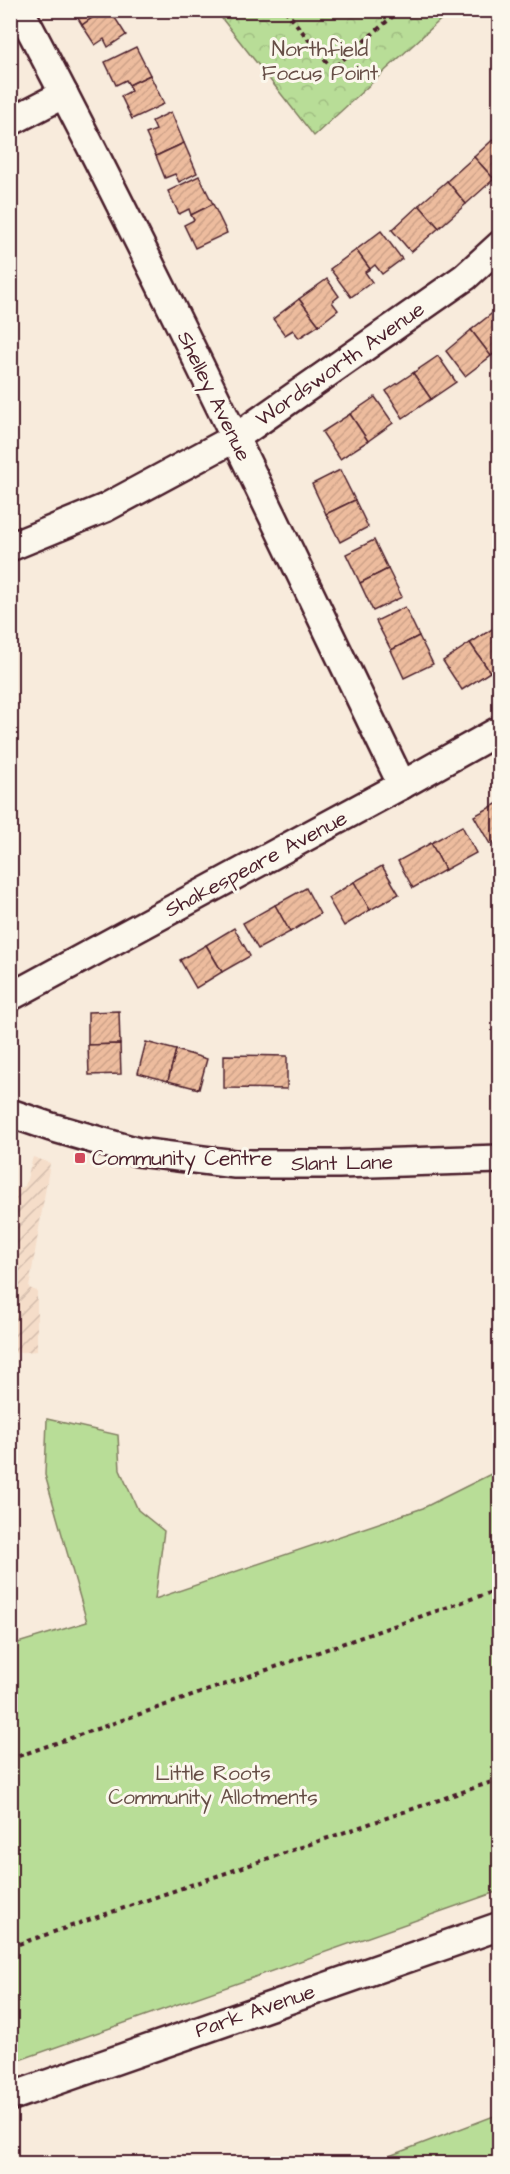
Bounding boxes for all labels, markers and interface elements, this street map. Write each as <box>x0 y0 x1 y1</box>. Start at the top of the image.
park label: Northfield Focus Point <box>262 35 379 88</box>
street label: Wordsworth Avenue <box>250 295 430 433</box>
street label: Shelley Avenue <box>168 326 258 467</box>
street label: Shakespeare Avenue <box>160 804 353 925</box>
place label: Community Centre <box>92 1144 272 1175</box>
street label: Slant Lane <box>291 1148 393 1178</box>
marker: Community Centre <box>73 1151 87 1165</box>
park label: Little Roots Community Allotments <box>108 1759 318 1814</box>
street label: Park Avenue <box>191 1977 319 2045</box>

